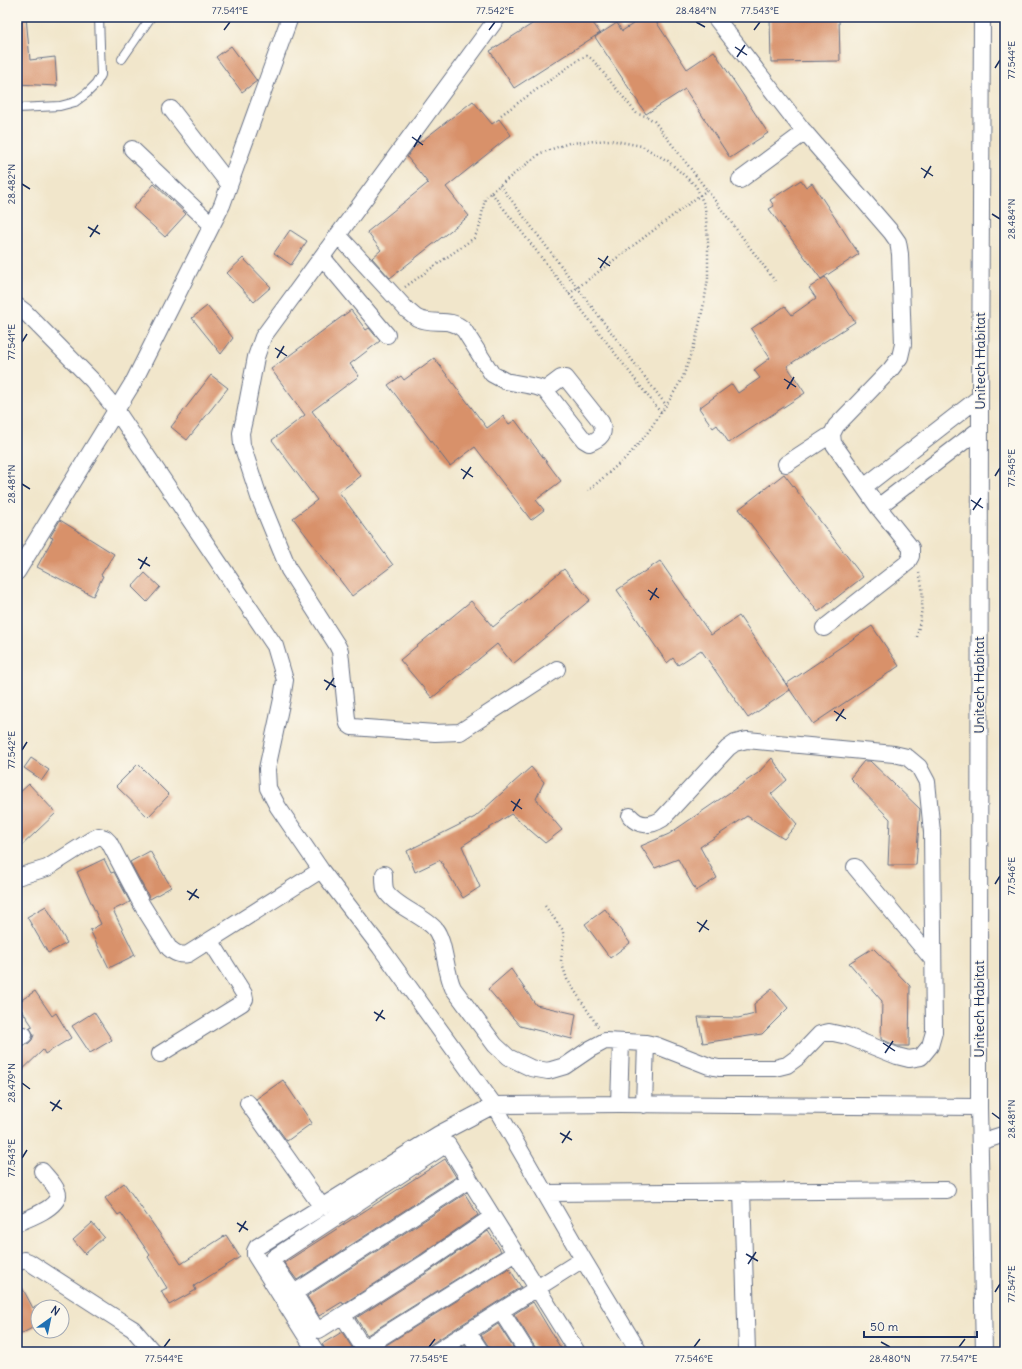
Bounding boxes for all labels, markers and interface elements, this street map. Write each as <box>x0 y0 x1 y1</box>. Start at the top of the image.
text: 77.541°E <box>212 4 248 17</box>
text: 77.542°E <box>476 4 514 17</box>
text: 28.484°N <box>676 4 716 17</box>
text: 77.543°E <box>741 4 779 17</box>
text: 77.544°E <box>1005 41 1018 79</box>
text: 28.482°N <box>5 164 18 204</box>
text: 28.484°N <box>1005 199 1018 239</box>
street label: Unitech Habitat <box>971 312 989 410</box>
text: 77.541°E <box>5 324 18 360</box>
text: 77.545°E <box>1005 449 1018 487</box>
text: 28.481°N <box>5 465 18 503</box>
street label: Unitech Habitat <box>970 636 988 734</box>
text: 77.542°E <box>5 731 18 769</box>
text: 77.546°E <box>1005 857 1018 895</box>
street label: Unitech Habitat <box>970 960 988 1058</box>
text: 28.479°N <box>5 1063 18 1103</box>
text: 28.481°N <box>1005 1100 1018 1138</box>
text: 77.543°E <box>5 1139 18 1177</box>
text: 77.547°E <box>1005 1265 1018 1303</box>
north arrow <box>30 1299 70 1339</box>
text: N <box>48 1303 62 1319</box>
scale bar <box>864 1313 977 1339</box>
text: 50 m <box>870 1319 899 1334</box>
text: 77.544°E <box>145 1352 183 1365</box>
text: 77.545°E <box>410 1352 448 1365</box>
text: 77.546°E <box>675 1352 713 1365</box>
text: 28.480°N <box>869 1352 911 1365</box>
text: 77.547°E <box>940 1352 978 1365</box>

